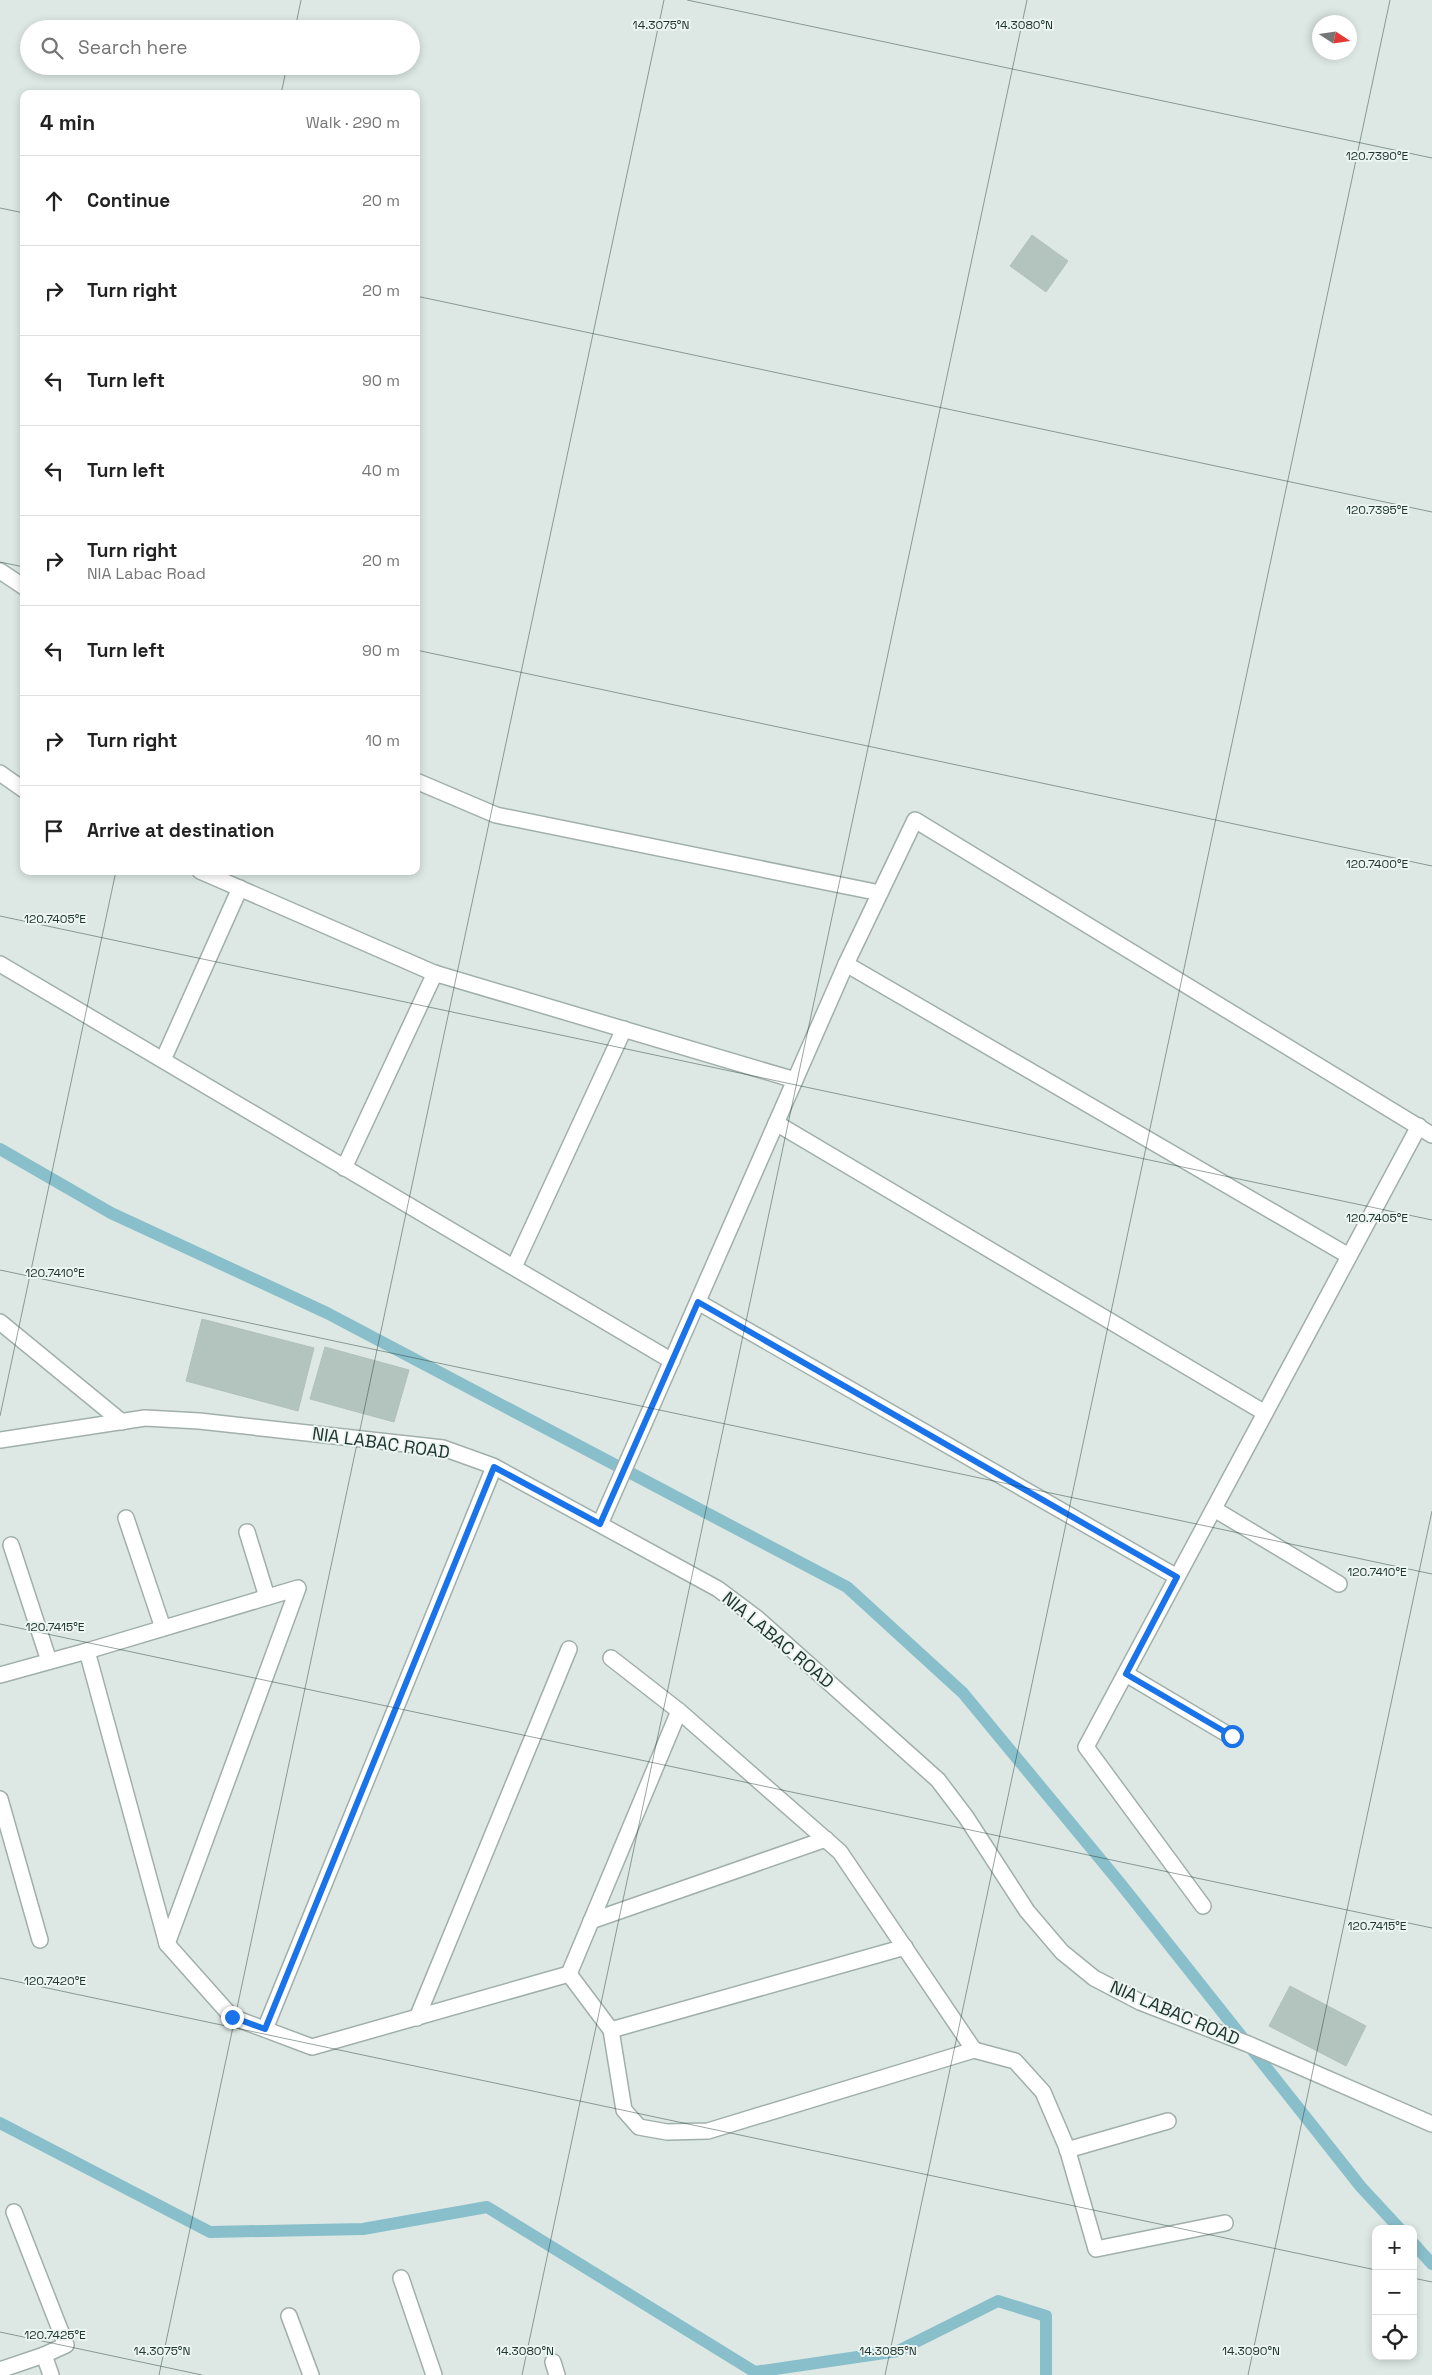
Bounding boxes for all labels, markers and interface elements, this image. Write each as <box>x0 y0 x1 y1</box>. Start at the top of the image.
north arrow <box>1312 15 1357 60</box>
text: 14.3075°N <box>633 17 689 33</box>
text: 14.3080°N <box>995 17 1053 33</box>
search box <box>20 20 420 75</box>
icon: search <box>38 34 66 62</box>
text: Search here <box>78 35 188 60</box>
text: 4 min <box>40 109 95 136</box>
text: Walk · 290 m <box>306 112 400 133</box>
text: 120.7390°E <box>1346 148 1409 164</box>
icon: ahead <box>40 187 68 215</box>
text: Continue <box>87 188 170 213</box>
text: 20 m <box>362 190 400 211</box>
icon: right <box>40 277 68 305</box>
text: Turn right <box>87 278 177 303</box>
text: 20 m <box>362 280 400 301</box>
icon: left <box>40 367 68 395</box>
text: Turn left <box>87 368 165 393</box>
text: 90 m <box>362 370 400 391</box>
icon: left <box>40 457 68 485</box>
text: Turn left <box>87 458 165 483</box>
text: 40 m <box>362 460 400 481</box>
text: 120.7395°E <box>1346 502 1408 518</box>
text: Turn right <box>87 538 177 563</box>
icon: right <box>40 547 68 575</box>
text: 20 m <box>362 550 400 571</box>
text: NIA Labac Road <box>87 563 206 584</box>
icon: left <box>40 637 68 665</box>
text: Turn left <box>87 638 165 663</box>
text: 90 m <box>362 640 400 661</box>
icon: right <box>40 727 68 755</box>
text: Turn right <box>87 728 177 753</box>
text: 10 m <box>365 730 400 751</box>
icon: arrive <box>40 817 68 845</box>
text: Arrive at destination <box>87 818 275 843</box>
text: 120.7400°E <box>1346 856 1409 872</box>
text: 120.7405°E <box>24 911 86 927</box>
text: 120.7405°E <box>1346 1210 1408 1226</box>
text: 120.7410°E <box>25 1265 85 1281</box>
street label: NIA LABAC ROAD <box>311 1421 451 1464</box>
text: 120.7410°E <box>1347 1564 1407 1580</box>
street label: NIA LABAC ROAD <box>718 1586 839 1693</box>
text: 120.7415°E <box>25 1619 85 1635</box>
route start <box>1221 1725 1244 1748</box>
text: 120.7415°E <box>1347 1918 1407 1934</box>
text: 120.7420°E <box>24 1973 86 1989</box>
street label: NIA LABAC ROAD <box>1107 1975 1244 2050</box>
route end <box>221 2006 244 2029</box>
map controls <box>1372 2225 1417 2360</box>
button: + <box>1372 2225 1417 2270</box>
button: − <box>1372 2270 1417 2315</box>
button: locate <box>1372 2315 1417 2360</box>
text: 120.7425°E <box>24 2327 86 2343</box>
text: 14.3075°N <box>134 2343 190 2359</box>
text: 14.3080°N <box>496 2343 554 2359</box>
text: 14.3085°N <box>859 2343 917 2359</box>
text: 14.3090°N <box>1222 2343 1280 2359</box>

